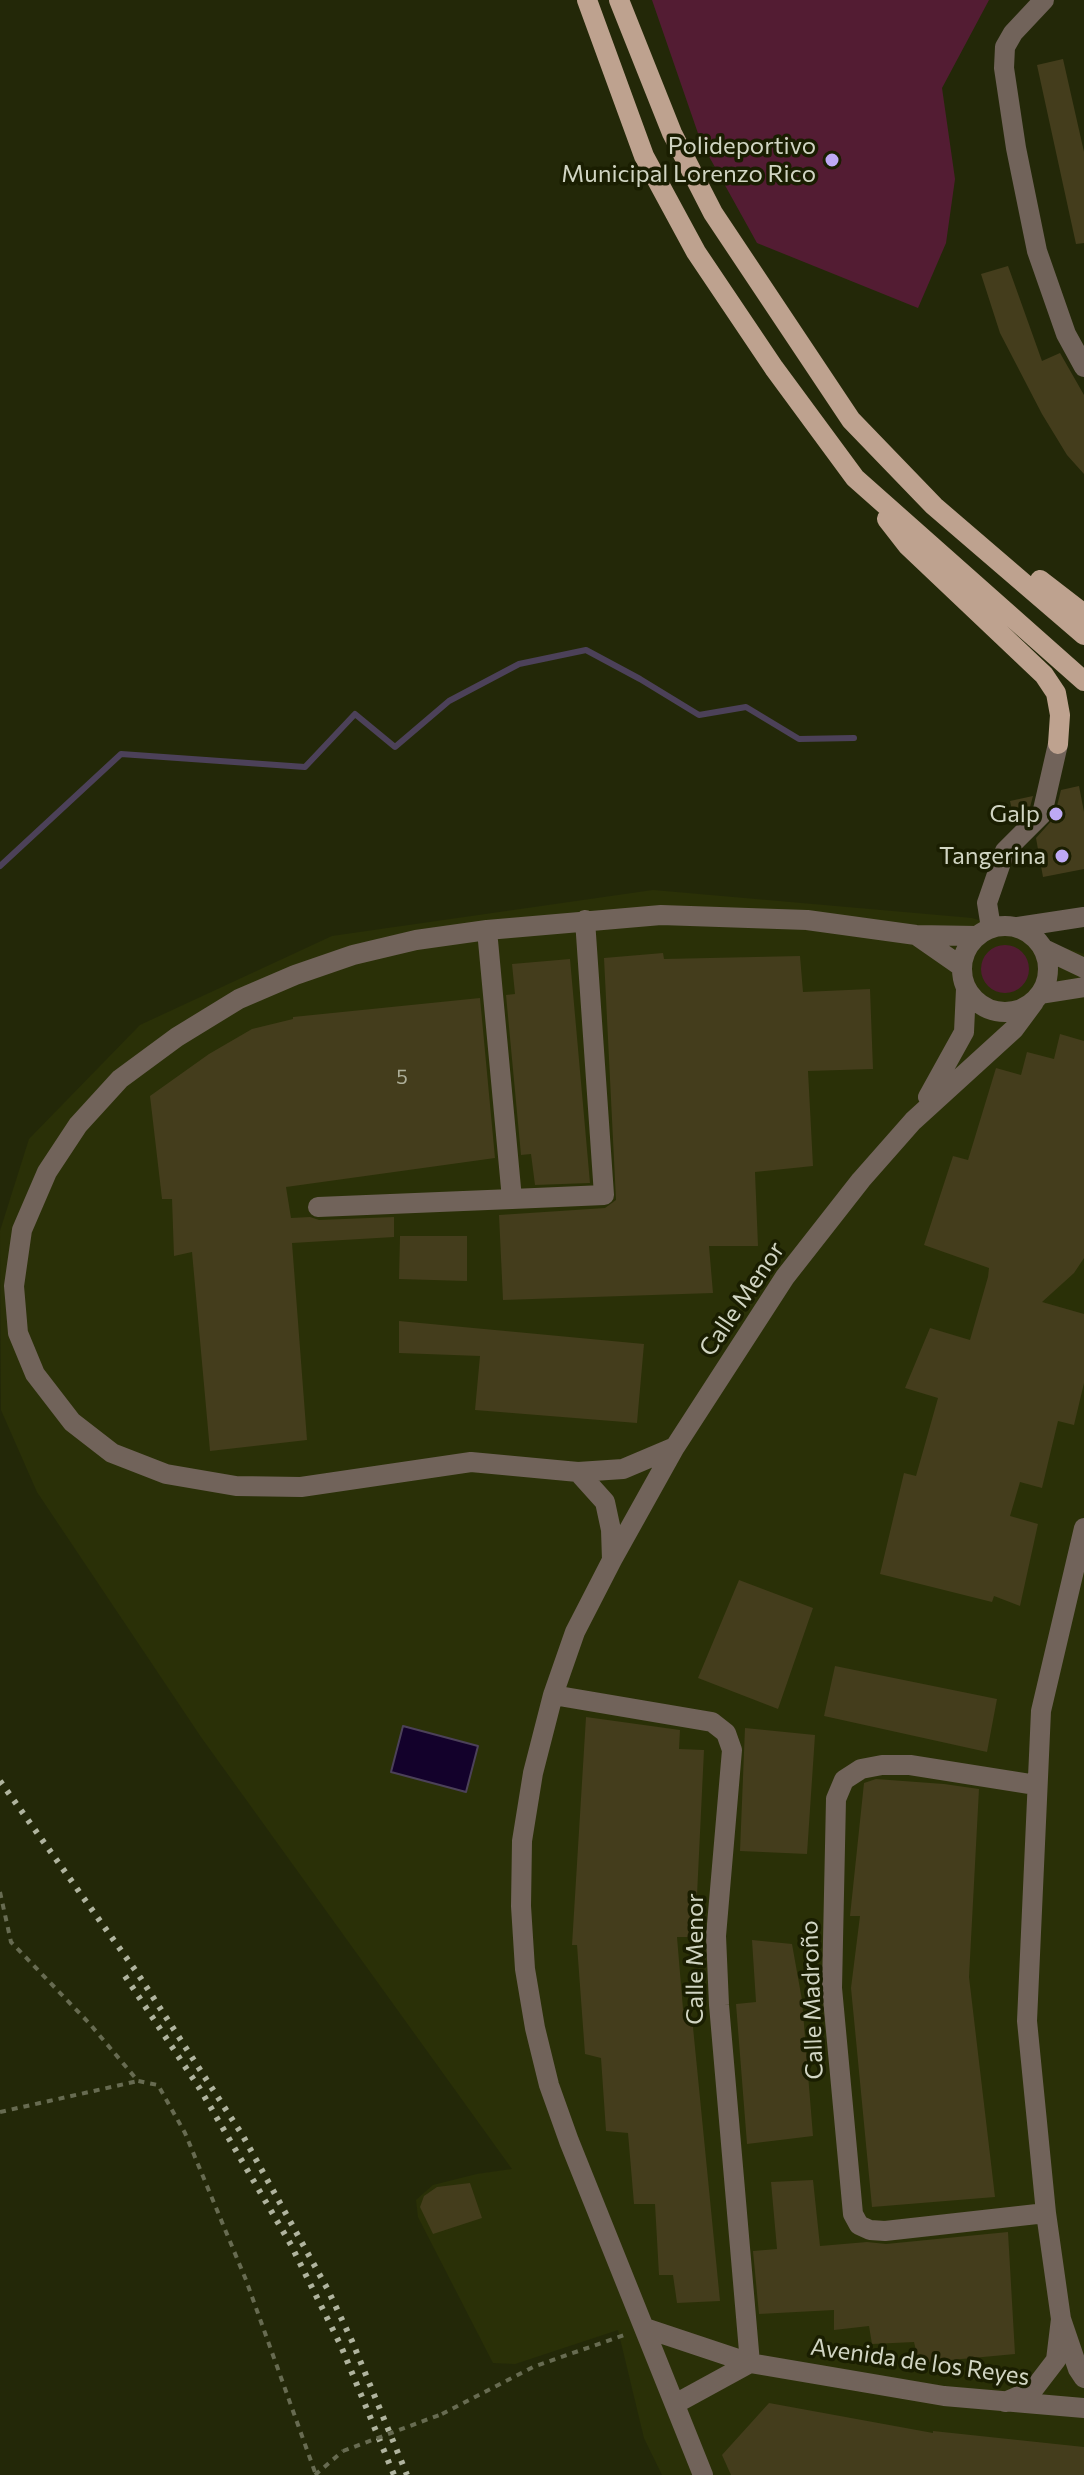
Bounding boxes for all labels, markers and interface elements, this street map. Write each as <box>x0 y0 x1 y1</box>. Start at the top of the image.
place label: Polideportivo Municipal Lorenzo Rico <box>561 132 816 188</box>
marker: Polideportivo Municipal Lorenzo Rico <box>823 151 841 169</box>
place label: Galp <box>990 800 1040 828</box>
marker: Galp <box>1047 805 1065 823</box>
place label: Tangerina <box>939 842 1046 870</box>
marker: Tangerina <box>1053 847 1071 865</box>
house number: 5 <box>396 1065 408 1089</box>
street label: Calle Menor <box>693 1236 791 1362</box>
street label: Calle Menor <box>681 1893 709 2025</box>
street label: Calle Madroño <box>795 1920 829 2080</box>
street label: Avenida de los Reyes <box>808 2332 1032 2392</box>

